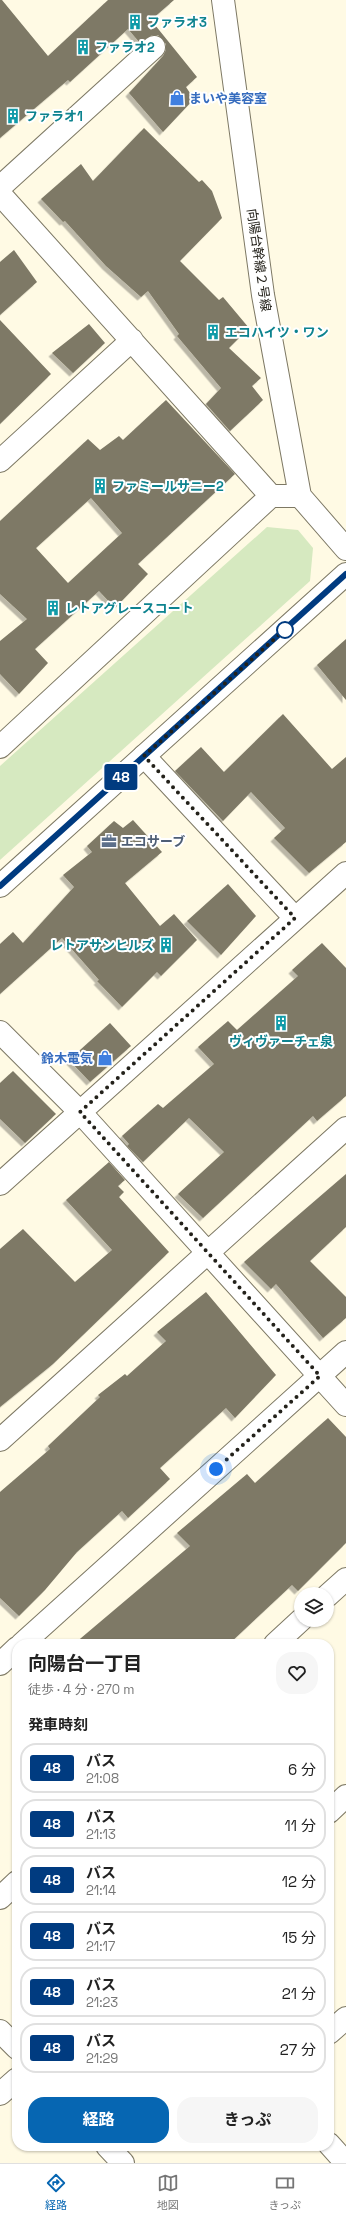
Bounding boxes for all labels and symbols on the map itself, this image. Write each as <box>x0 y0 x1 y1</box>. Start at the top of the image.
building icon: ファラオ3 <box>126 13 144 31</box>
place label: ファラオ3 <box>147 14 207 31</box>
building icon: ファラオ2 <box>74 38 92 56</box>
place label: ファラオ2 <box>95 39 155 56</box>
shop icon: まいや美容室 <box>168 89 186 107</box>
place label: まいや美容室 <box>189 90 267 107</box>
building icon: ファラオ1 <box>4 107 22 125</box>
place label: ファラオ1 <box>25 108 83 125</box>
street label: 向陽台幹線２号線 <box>243 207 275 313</box>
building icon: エコハイツ・ワン <box>204 323 222 341</box>
place label: エコハイツ・ワン <box>225 324 329 341</box>
building icon: ファミールサニー2 <box>91 477 109 495</box>
place label: ファミールサニー2 <box>112 478 224 495</box>
building icon: レトアグレースコート <box>44 599 62 617</box>
place label: レトアグレースコート <box>65 600 194 617</box>
unlabelled marker <box>276 621 294 639</box>
line badge: 48 <box>103 764 139 790</box>
office icon: エコサーブ <box>100 832 118 850</box>
place label: エコサーブ <box>121 833 185 850</box>
building icon: レトアサンヒルズ <box>157 936 175 954</box>
place label: レトアサンヒルズ <box>50 937 154 954</box>
building icon: ヴィヴァーチェ泉 <box>272 1014 290 1032</box>
place label: ヴィヴァーチェ泉 <box>229 1033 333 1050</box>
shop icon: 鈴木電気 <box>96 1049 114 1067</box>
place label: 鈴木電気 <box>41 1050 93 1067</box>
your location <box>206 1459 226 1479</box>

